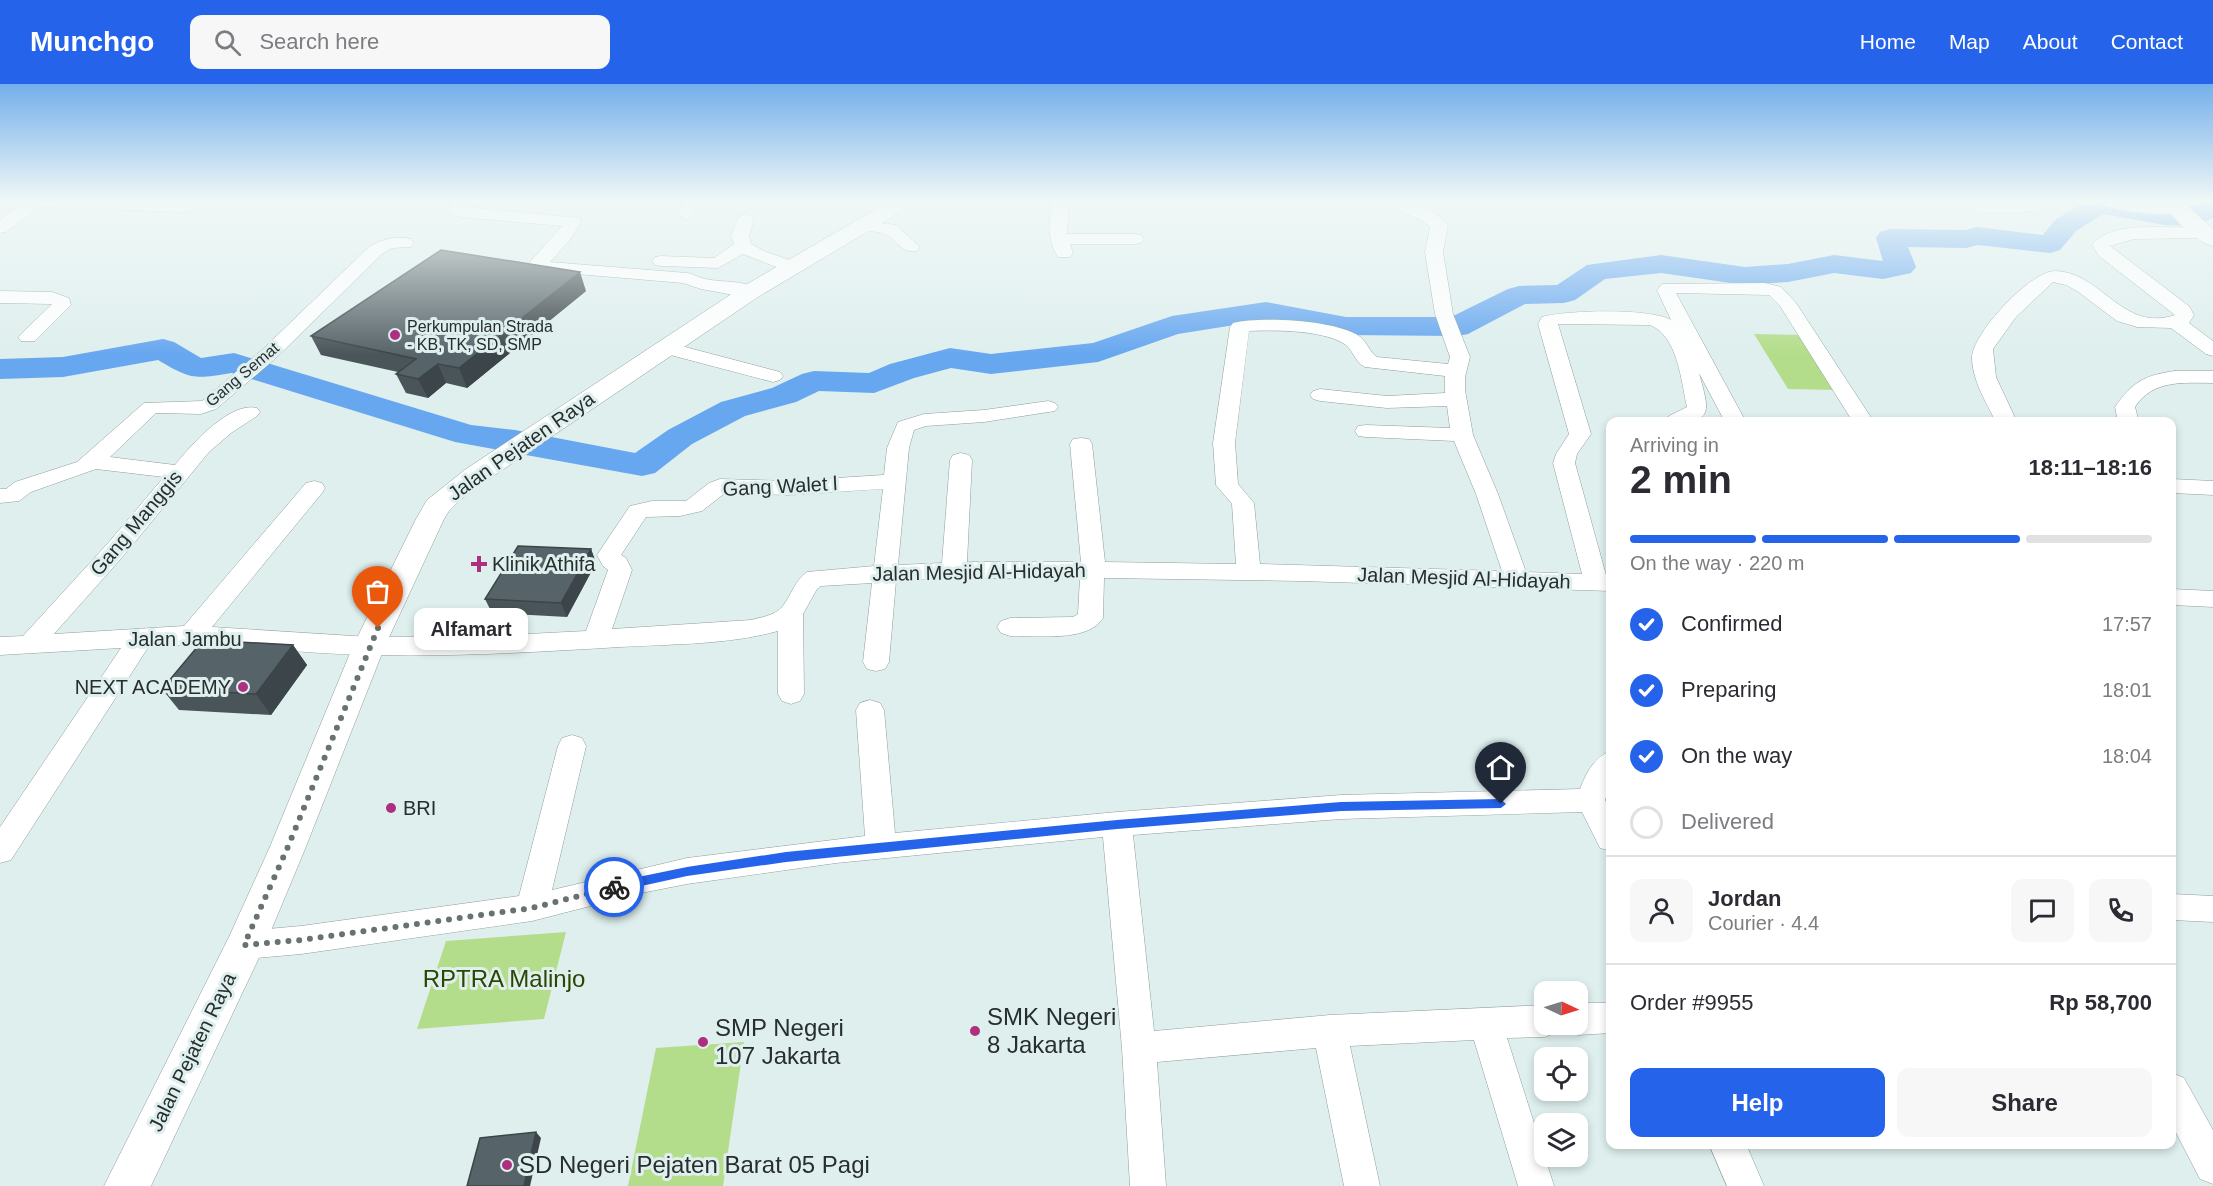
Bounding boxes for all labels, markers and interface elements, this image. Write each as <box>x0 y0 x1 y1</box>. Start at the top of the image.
search box <box>190 15 610 69</box>
text: Munchgo <box>30 26 154 57</box>
icon: search <box>211 26 244 59</box>
text: Search here <box>259 29 379 54</box>
text: Home <box>1860 30 1916 53</box>
text: Map <box>1949 30 1990 53</box>
text: About <box>2023 30 2078 53</box>
text: Contact <box>2111 30 2183 53</box>
place label: Perkumpulan Strada - KB, TK, SD, SMP <box>407 318 553 353</box>
marker: Perkumpulan Strada - KB, TK, SD, SMP <box>388 328 402 342</box>
street label: Gang Semat <box>202 339 283 410</box>
street label: Jalan Pejaten Raya <box>444 387 599 505</box>
text: Arriving in <box>1630 434 1719 456</box>
text: 18:11–18:16 <box>2028 455 2152 480</box>
text: 2 min <box>1630 458 1732 501</box>
street label: Gang Manggis <box>86 466 186 580</box>
street label: Gang Walet l <box>722 472 838 500</box>
text: On the way · 220 m <box>1630 552 1805 574</box>
place label: Klinik Athifa <box>492 553 596 575</box>
marker: Klinik Athifa <box>470 555 488 573</box>
street label: Jalan Mesjid Al-Hidayah <box>872 559 1086 585</box>
street label: Jalan Mesjid Al-Hidayah <box>1357 563 1571 593</box>
pin <box>352 566 403 628</box>
icon: bag <box>361 575 394 608</box>
callout: Alfamart <box>414 607 528 649</box>
icon: check <box>1630 608 1663 641</box>
text: Confirmed <box>1681 611 1782 636</box>
text: 17:57 <box>2102 613 2152 635</box>
text: Alfamart <box>430 618 512 640</box>
street label: Jalan Jambu <box>128 628 242 650</box>
icon: check <box>1630 674 1663 707</box>
place label: NEXT ACADEMY <box>75 676 231 698</box>
text: Preparing <box>1681 677 1776 702</box>
text: 18:01 <box>2102 679 2152 701</box>
marker: NEXT ACADEMY <box>236 680 250 694</box>
icon: check <box>1630 740 1663 773</box>
pin <box>1475 742 1526 804</box>
text: On the way <box>1681 743 1792 768</box>
text: 18:04 <box>2102 745 2152 767</box>
icon: home <box>1484 751 1517 784</box>
place label: BRI <box>403 797 436 819</box>
marker: BRI <box>384 801 398 815</box>
text: Delivered <box>1681 809 1774 834</box>
courier <box>584 857 644 917</box>
icon: bike <box>598 871 631 904</box>
button: person <box>1630 879 1693 942</box>
button: chat <box>2011 879 2074 942</box>
button: phone <box>2089 879 2152 942</box>
text: Jordan <box>1708 886 1781 911</box>
text: Courier · 4.4 <box>1708 912 1819 934</box>
park label: RPTRA Malinjo <box>423 965 585 992</box>
street label: Jalan Pejaten Raya <box>144 968 240 1135</box>
north arrow <box>1534 981 1588 1035</box>
map controls <box>1534 981 1588 1167</box>
text: Order #9955 <box>1630 990 1754 1015</box>
text: Rp 58,700 <box>2049 990 2152 1015</box>
place label: SMK Negeri 8 Jakarta <box>987 1003 1116 1058</box>
place label: SMP Negeri 107 Jakarta <box>715 1014 844 1069</box>
marker: SMK Negeri 8 Jakarta <box>968 1024 982 1038</box>
marker: SMP Negeri 107 Jakarta <box>696 1035 710 1049</box>
button: locate <box>1534 1047 1588 1101</box>
button: Help <box>1630 1068 1885 1137</box>
button: Share <box>1897 1068 2152 1137</box>
button: layers <box>1534 1113 1588 1167</box>
place label: SD Negeri Pejaten Barat 05 Pagi <box>519 1151 870 1178</box>
marker: SD Negeri Pejaten Barat 05 Pagi <box>500 1158 514 1172</box>

